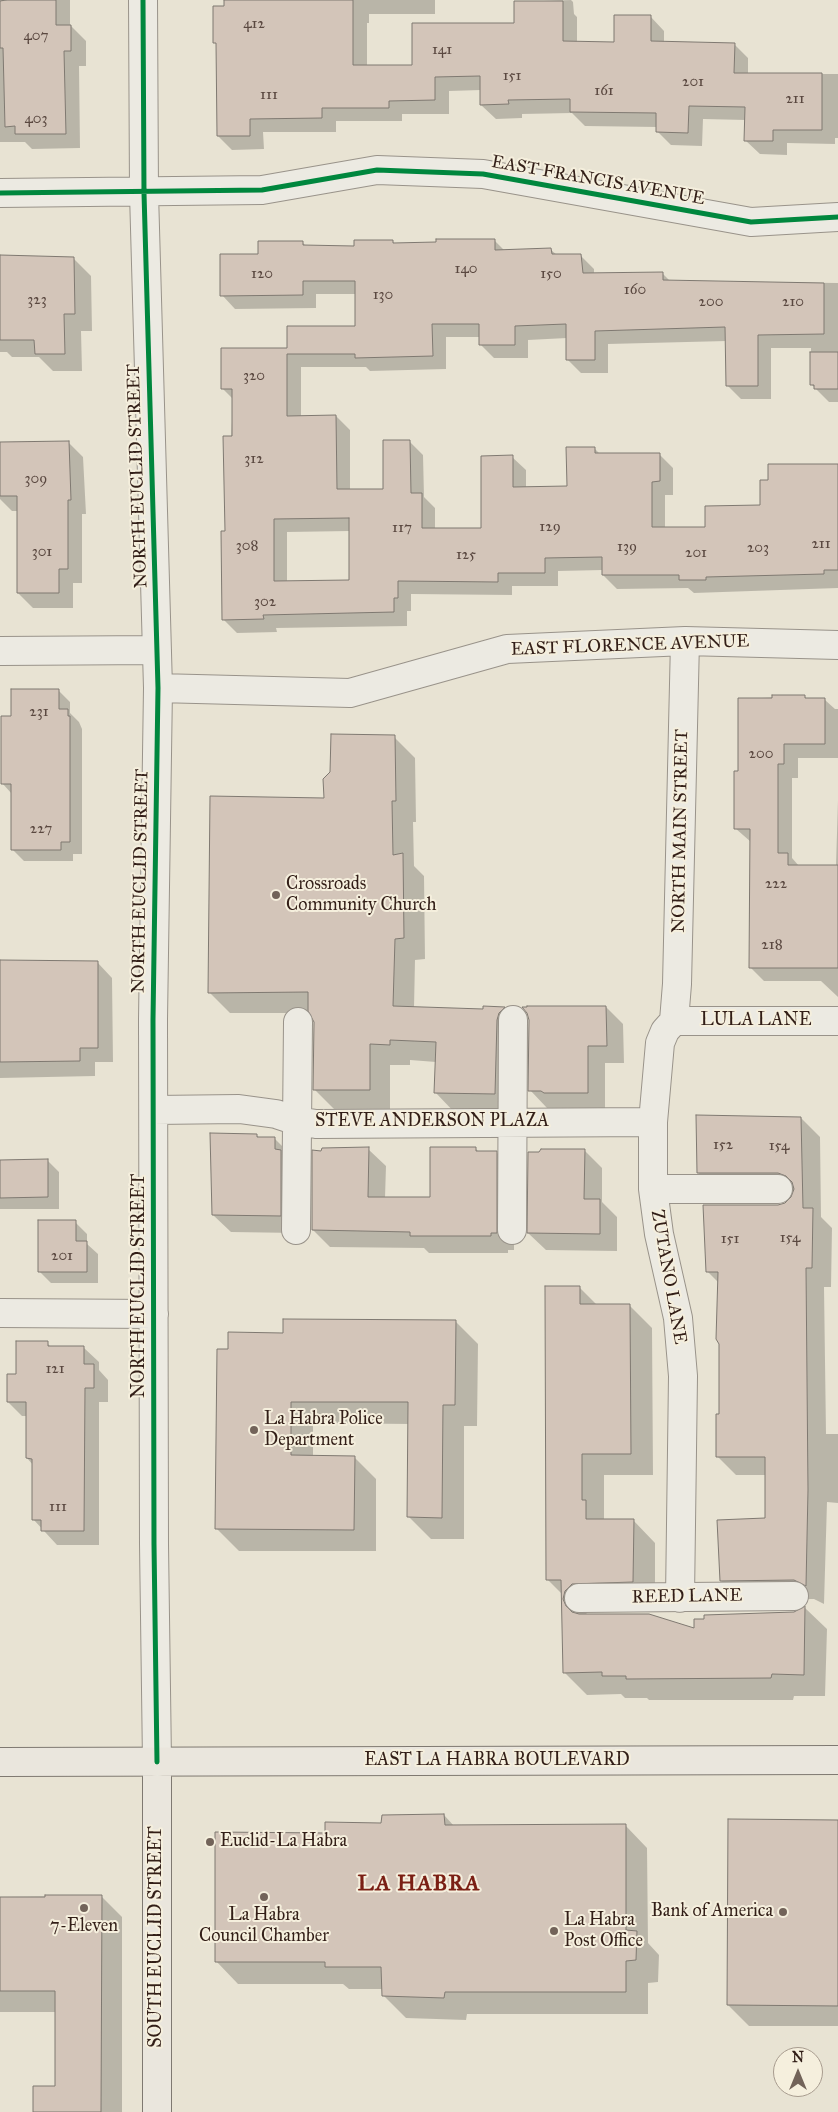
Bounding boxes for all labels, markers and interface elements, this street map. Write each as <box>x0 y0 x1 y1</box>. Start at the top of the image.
house number: 412 <box>243 15 265 33</box>
house number: 407 <box>23 27 49 45</box>
house number: 141 <box>432 41 452 59</box>
house number: 151 <box>503 67 521 85</box>
house number: 201 <box>682 73 704 91</box>
house number: 161 <box>594 82 614 100</box>
house number: 111 <box>260 86 278 104</box>
house number: 211 <box>785 90 805 108</box>
house number: 403 <box>24 110 48 128</box>
street label: EAST FRANCIS AVENUE <box>490 152 706 210</box>
house number: 140 <box>454 260 478 278</box>
house number: 120 <box>251 265 273 283</box>
house number: 150 <box>540 265 562 283</box>
house number: 160 <box>624 281 646 299</box>
house number: 130 <box>373 286 393 304</box>
house number: 323 <box>27 291 47 309</box>
house number: 200 <box>699 293 723 311</box>
house number: 210 <box>782 293 804 311</box>
street label: NORTH EUCLID STREET <box>123 363 153 589</box>
house number: 320 <box>243 367 265 385</box>
house number: 312 <box>244 450 264 468</box>
house number: 309 <box>25 470 47 488</box>
house number: 129 <box>539 518 561 536</box>
house number: 117 <box>392 519 412 537</box>
house number: 211 <box>811 535 831 553</box>
house number: 308 <box>236 537 258 555</box>
house number: 139 <box>617 538 637 556</box>
house number: 203 <box>747 539 769 557</box>
house number: 301 <box>32 543 52 561</box>
house number: 201 <box>685 544 707 562</box>
house number: 125 <box>456 546 476 564</box>
house number: 302 <box>254 593 276 611</box>
street label: EAST FLORENCE AVENUE <box>510 631 750 661</box>
house number: 231 <box>29 703 49 721</box>
street label: NORTH MAIN STREET <box>668 729 694 933</box>
house number: 200 <box>749 745 773 763</box>
street label: NORTH EUCLID STREET <box>128 769 154 993</box>
house number: 227 <box>30 820 52 838</box>
place label: Crossroads Community Church <box>286 874 436 916</box>
house number: 222 <box>765 875 787 893</box>
marker: Crossroads Community Church <box>270 889 282 901</box>
house number: 218 <box>761 936 783 954</box>
street label: LULA LANE <box>700 1010 812 1032</box>
street label: STEVE ANDERSON PLAZA <box>315 1111 549 1133</box>
house number: 152 <box>713 1136 733 1154</box>
house number: 154 <box>769 1137 789 1155</box>
street label: NORTH EUCLID STREET <box>129 1174 151 1398</box>
street label: ZUTANO LANE <box>646 1208 690 1346</box>
house number: 154 <box>780 1229 800 1247</box>
house number: 151 <box>721 1230 739 1248</box>
house number: 201 <box>51 1247 73 1265</box>
house number: 121 <box>45 1360 65 1378</box>
place label: La Habra Police Department <box>264 1409 383 1452</box>
marker: La Habra Police Department <box>248 1424 260 1436</box>
house number: 111 <box>49 1498 67 1516</box>
street label: REED LANE <box>632 1585 742 1609</box>
street label: EAST LA HABRA BOULEVARD <box>364 1750 630 1772</box>
street label: SOUTH EUCLID STREET <box>146 1826 168 2048</box>
place label: Euclid-La Habra <box>220 1831 347 1853</box>
marker: Euclid-La Habra <box>204 1836 216 1848</box>
district label: LA HABRA <box>356 1872 482 1898</box>
marker: La Habra Council Chamber <box>258 1891 270 1903</box>
place label: Bank of America <box>651 1901 773 1923</box>
marker: 7-Eleven <box>78 1902 90 1914</box>
place label: La Habra Council Chamber <box>199 1905 329 1948</box>
marker: Bank of America <box>777 1906 789 1918</box>
place label: La Habra Post Office <box>564 1910 643 1952</box>
place label: 7-Eleven <box>50 1916 118 1938</box>
marker: La Habra Post Office <box>548 1925 560 1937</box>
north arrow <box>773 2047 823 2097</box>
text: N <box>792 2049 804 2066</box>

